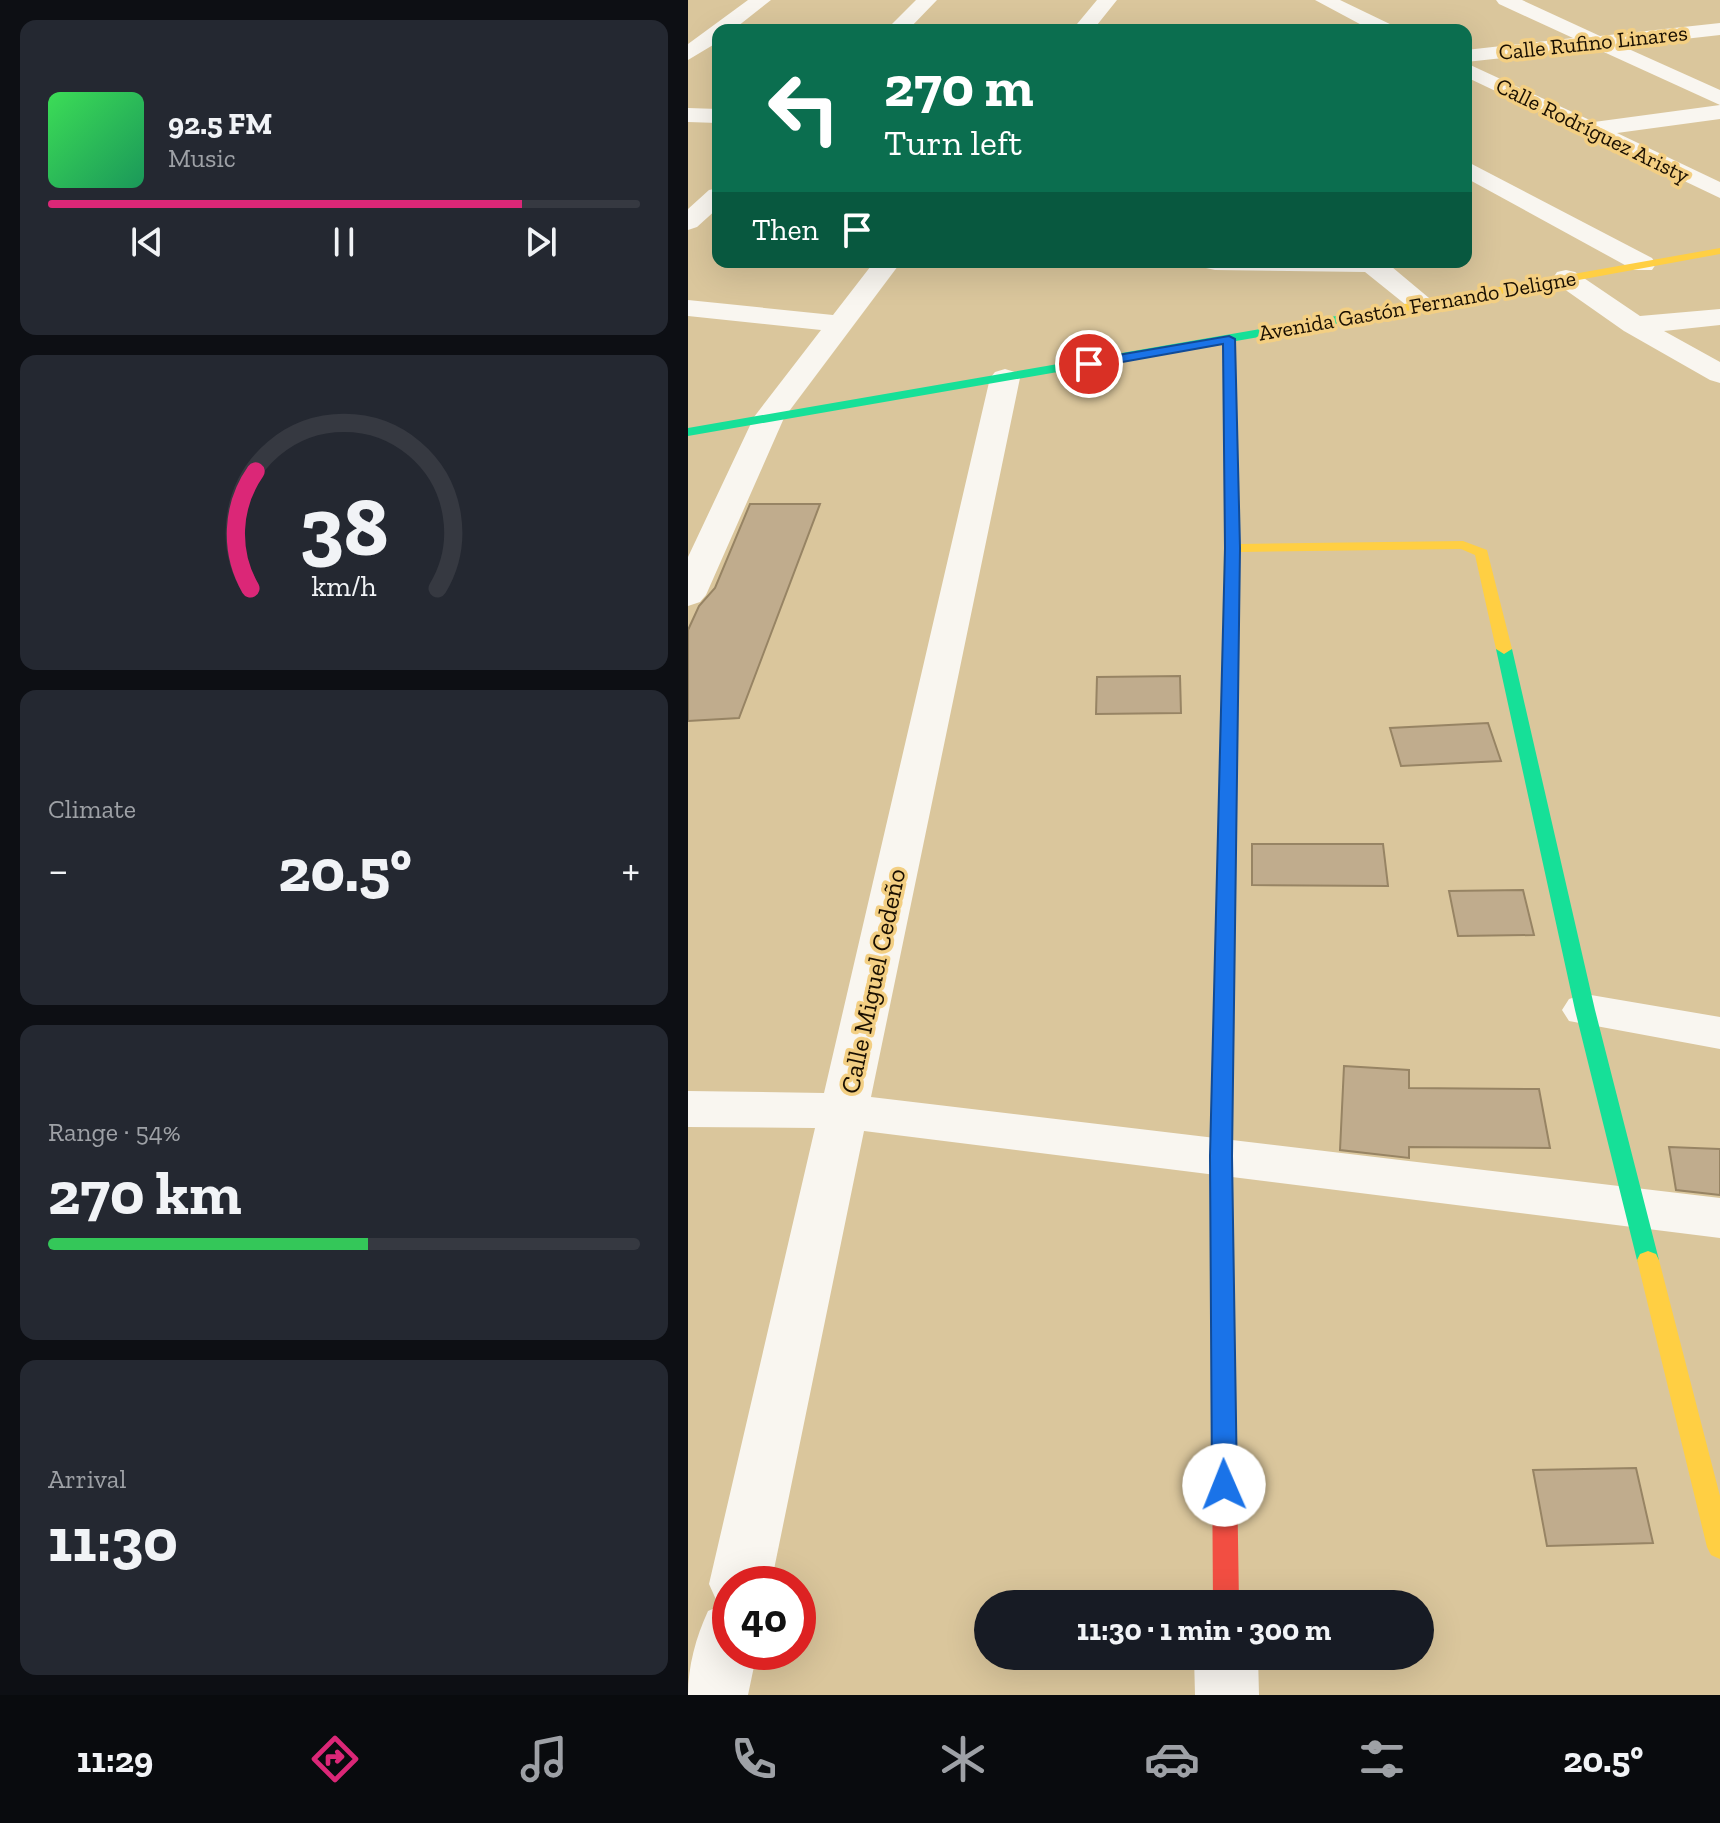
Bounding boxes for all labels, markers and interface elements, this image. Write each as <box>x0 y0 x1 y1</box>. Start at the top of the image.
street label: Calle Rufino Linares <box>1497 19 1689 66</box>
text: 270 m <box>884 53 1034 120</box>
icon: left <box>752 56 856 160</box>
street label: Calle Rodríguez Aristy <box>1492 72 1695 189</box>
text: 92.5 FM <box>168 106 272 142</box>
text: Turn left <box>884 121 1022 164</box>
text: Music <box>168 142 236 174</box>
icon: arrive <box>835 208 879 252</box>
text: Then <box>752 212 819 248</box>
icon: previous <box>125 220 169 264</box>
icon: pause <box>322 220 366 264</box>
icon: next <box>519 220 563 264</box>
street label: Avenida Gastón Fernando Deligne <box>1256 264 1578 347</box>
pin <box>1055 330 1123 398</box>
icon: arrive <box>1067 342 1111 386</box>
text: 38 <box>299 475 389 575</box>
text: km/h <box>311 569 377 603</box>
text: Climate <box>48 793 136 825</box>
text: 20.5° <box>278 834 412 906</box>
text: − <box>48 843 69 896</box>
text: + <box>621 843 640 896</box>
street label: Calle Miguel Cedeño <box>834 866 912 1096</box>
text: Range · 54% <box>48 1116 181 1148</box>
text: 270 km <box>48 1157 241 1229</box>
position arrow <box>1182 1443 1266 1527</box>
text: Arrival <box>48 1463 126 1495</box>
text: 11:30 <box>48 1504 178 1576</box>
speed limit sign: 40 <box>712 1566 816 1670</box>
text: 11:30 · 1 min · 300 m <box>1077 1612 1331 1648</box>
icon: directions <box>307 1731 363 1787</box>
icon: music <box>516 1731 572 1787</box>
icon: phone <box>726 1731 782 1787</box>
icon: climate <box>935 1731 991 1787</box>
icon: car <box>1144 1731 1200 1787</box>
icon: filters <box>1354 1731 1410 1787</box>
text: 11:29 <box>77 1738 153 1781</box>
text: 20.5° <box>1563 1738 1643 1781</box>

